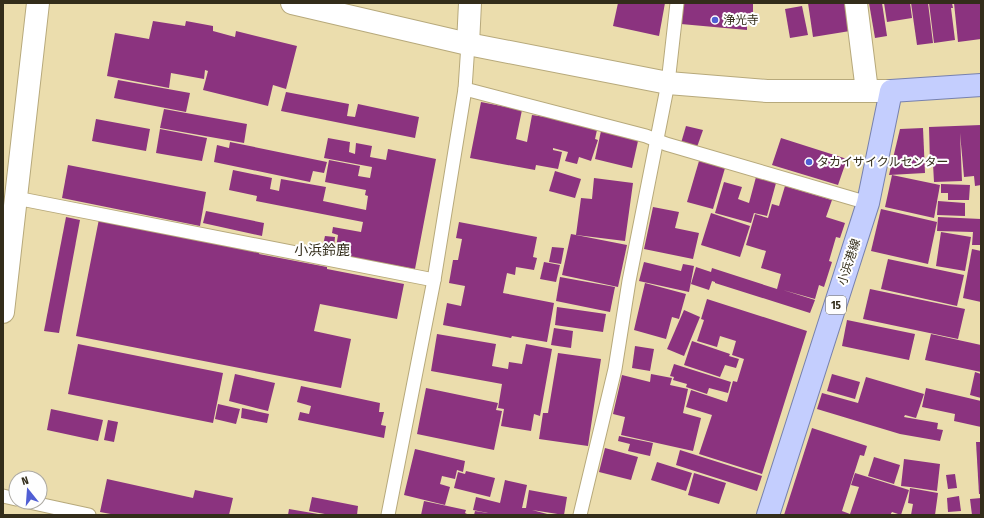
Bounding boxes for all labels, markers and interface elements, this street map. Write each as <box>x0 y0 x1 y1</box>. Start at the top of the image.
place label: 浄光寺 <box>723 13 759 27</box>
marker: 浄光寺 <box>710 15 720 25</box>
place label: タカイサイクルセンター <box>817 155 948 169</box>
marker: タカイサイクルセンター <box>804 157 814 167</box>
street label: 小浜港線 <box>835 237 863 287</box>
district label: 小浜鈴鹿 <box>294 242 350 259</box>
road number: 15 <box>826 296 846 314</box>
north arrow <box>8 470 48 510</box>
text: N <box>20 474 30 488</box>

